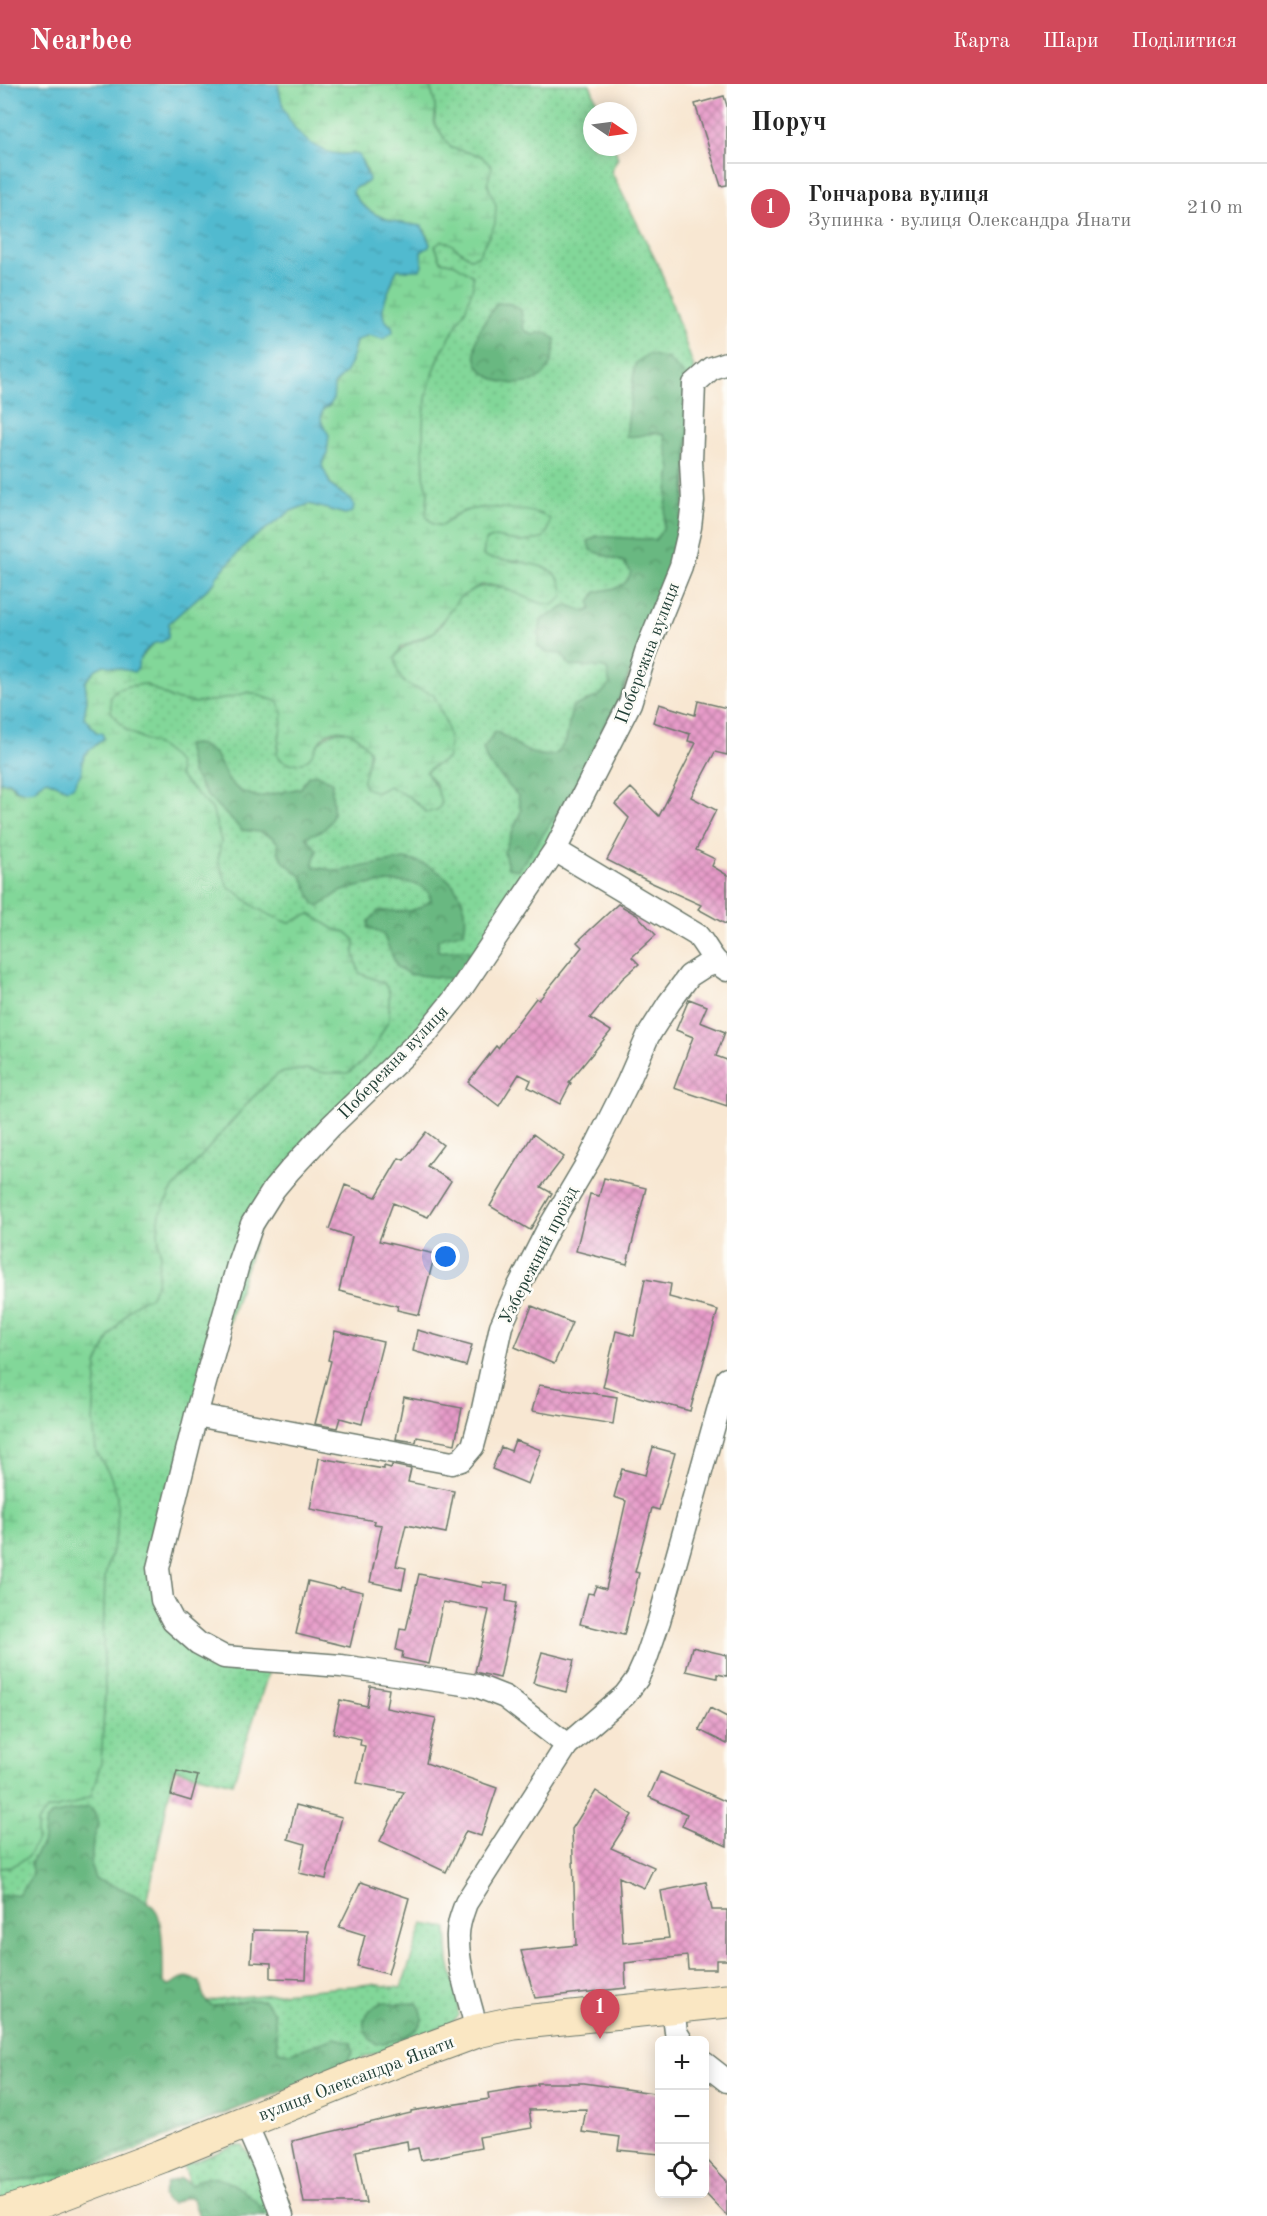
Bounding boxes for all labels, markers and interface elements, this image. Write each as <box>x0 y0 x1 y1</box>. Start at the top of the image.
text: Nearbee <box>30 28 132 56</box>
text: Карта <box>953 31 1010 52</box>
text: Шари <box>1043 31 1098 52</box>
text: Поділитися <box>1131 31 1237 52</box>
north arrow <box>583 102 637 156</box>
text: Поруч <box>751 110 827 136</box>
text: Гончарова вулиця <box>808 184 989 206</box>
text: 1 <box>765 198 776 218</box>
text: 210 m <box>1187 198 1243 218</box>
text: Зупинка · вулиця Олександра Янати <box>808 211 1131 231</box>
street label: Побережна вулиця <box>613 580 683 727</box>
street label: Побережна вулиця <box>335 1003 452 1123</box>
street label: Узбережний проїзд <box>496 1184 581 1327</box>
your location <box>431 1242 460 1271</box>
pin: 1 <box>580 1990 620 2039</box>
street label: вулиця Олександра Янати <box>256 2033 457 2125</box>
map controls <box>655 2036 709 2198</box>
button: + <box>655 2036 709 2090</box>
button: − <box>655 2090 709 2144</box>
button: locate <box>655 2144 709 2198</box>

